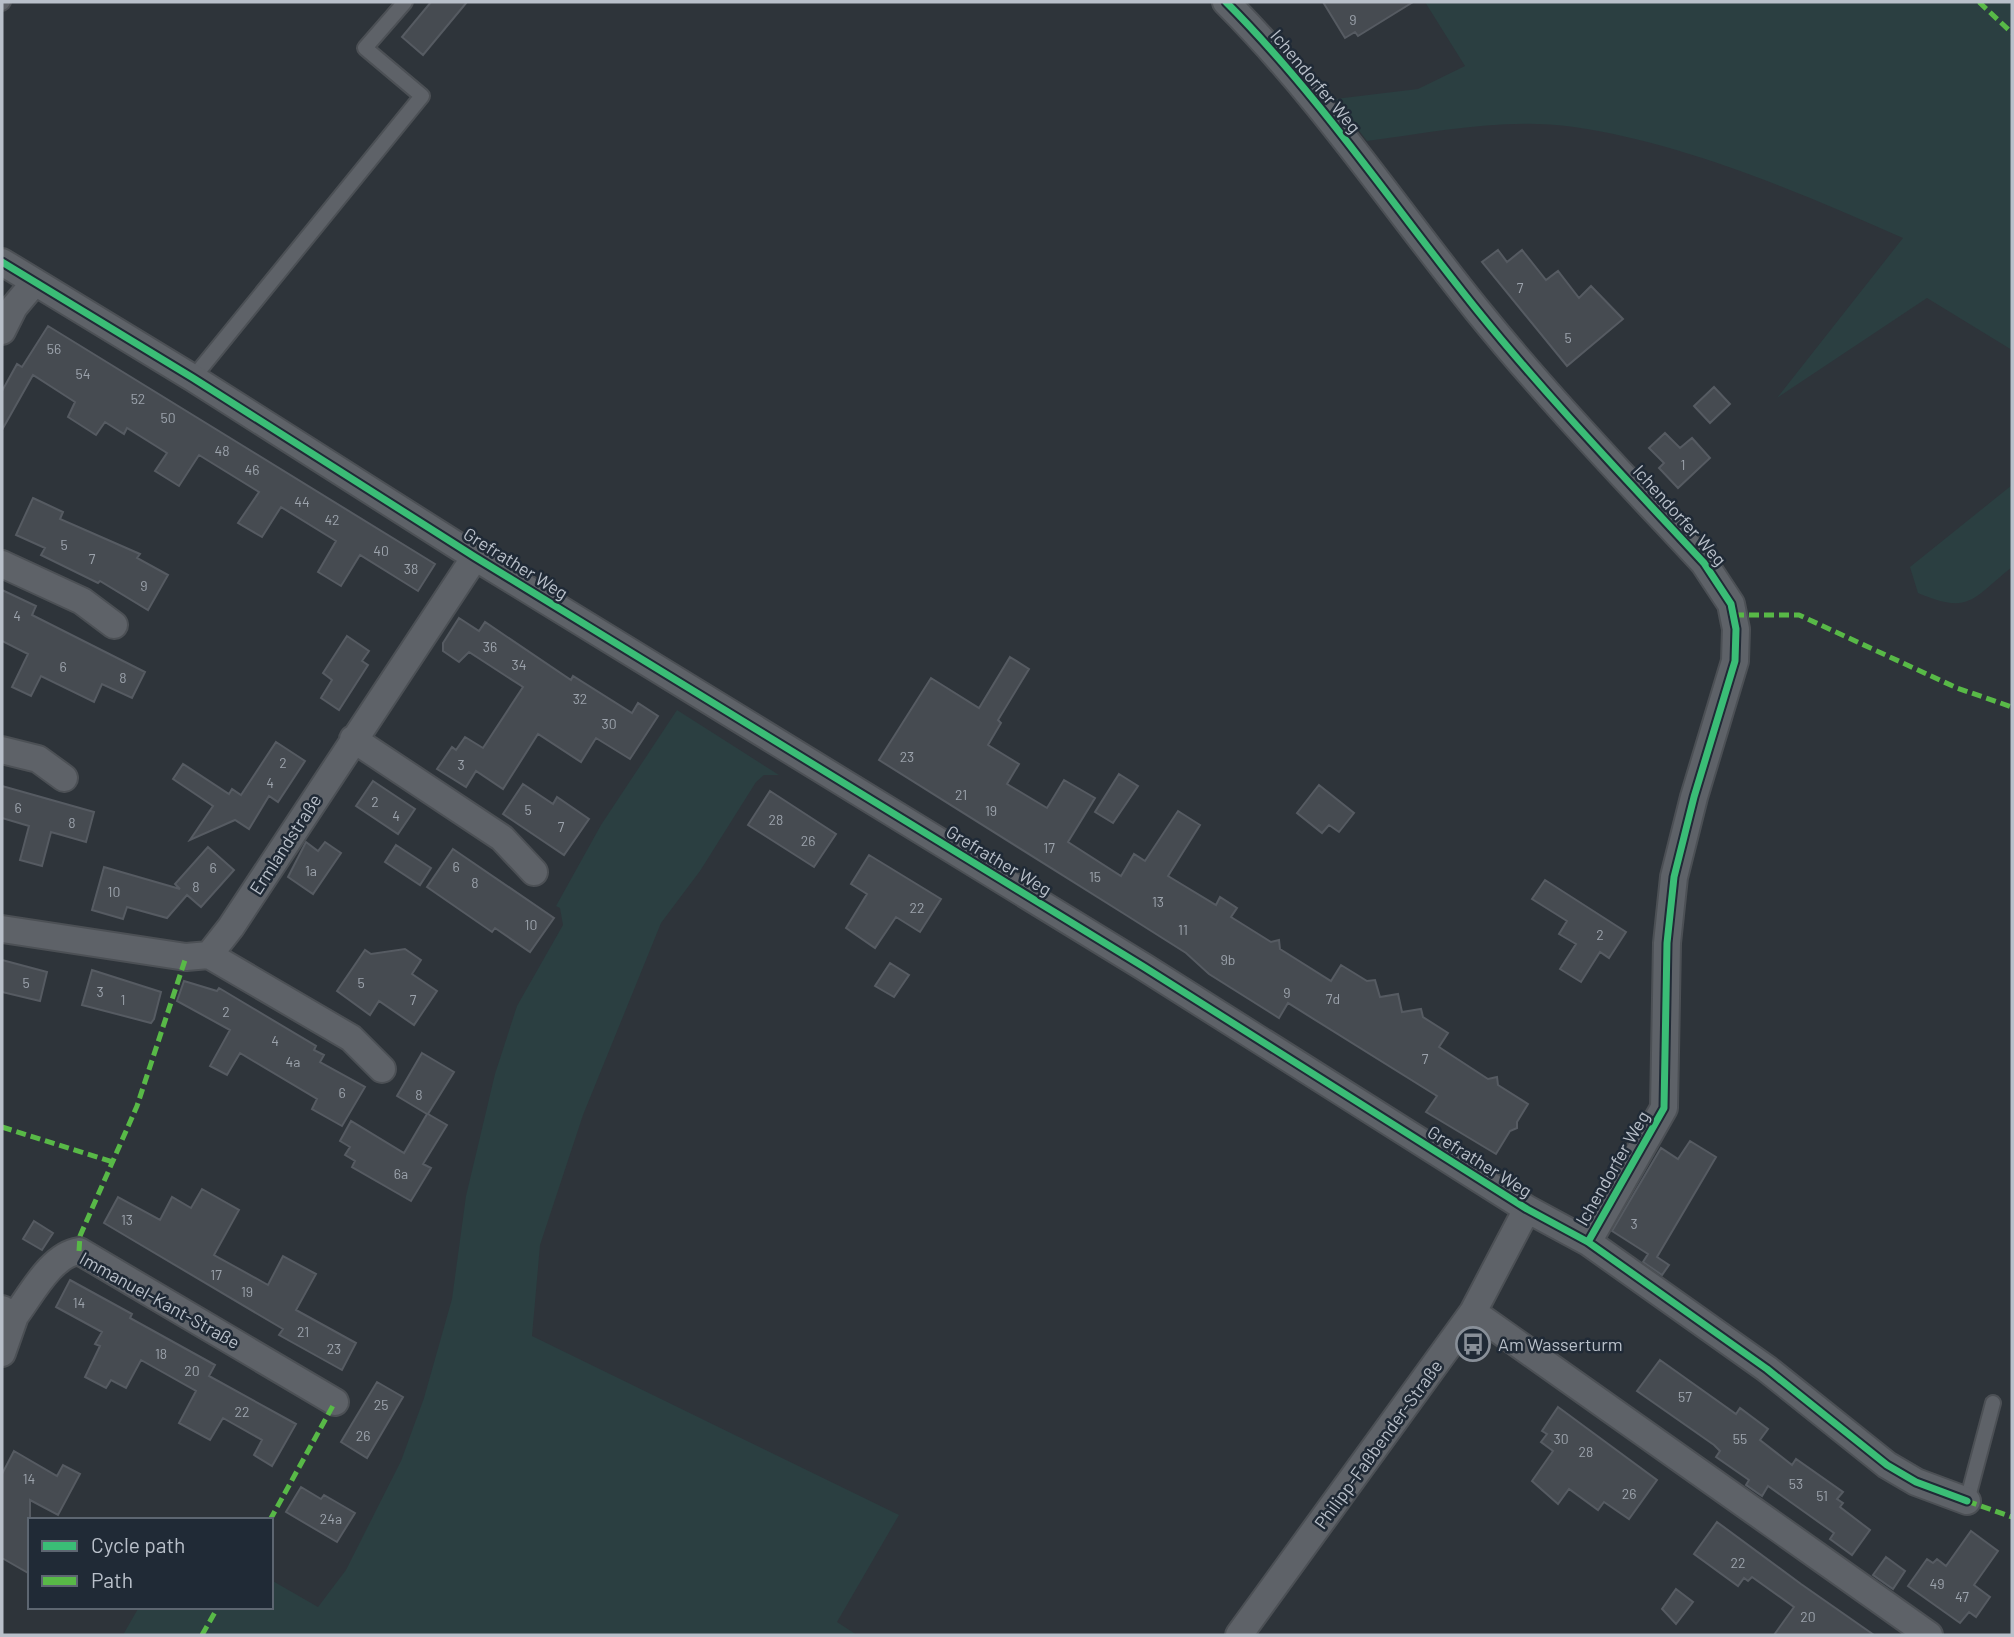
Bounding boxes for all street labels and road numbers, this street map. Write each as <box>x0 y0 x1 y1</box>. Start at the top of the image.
street label: Ichendorfer Weg <box>1266 25 1366 137</box>
street label: Ichendorfer Weg <box>1629 460 1731 570</box>
street label: Grefrather Weg <box>460 522 572 604</box>
street label: Ermlandstraße <box>244 790 326 898</box>
street label: Grefrather Weg <box>942 820 1056 900</box>
street label: Ichendorfer Weg <box>1570 1107 1654 1229</box>
street label: Grefrather Weg <box>1424 1120 1536 1202</box>
street label: Immanuel-Kant-Straße <box>76 1247 244 1353</box>
street label: Philipp-Faßbender-Straße <box>1309 1355 1447 1533</box>

